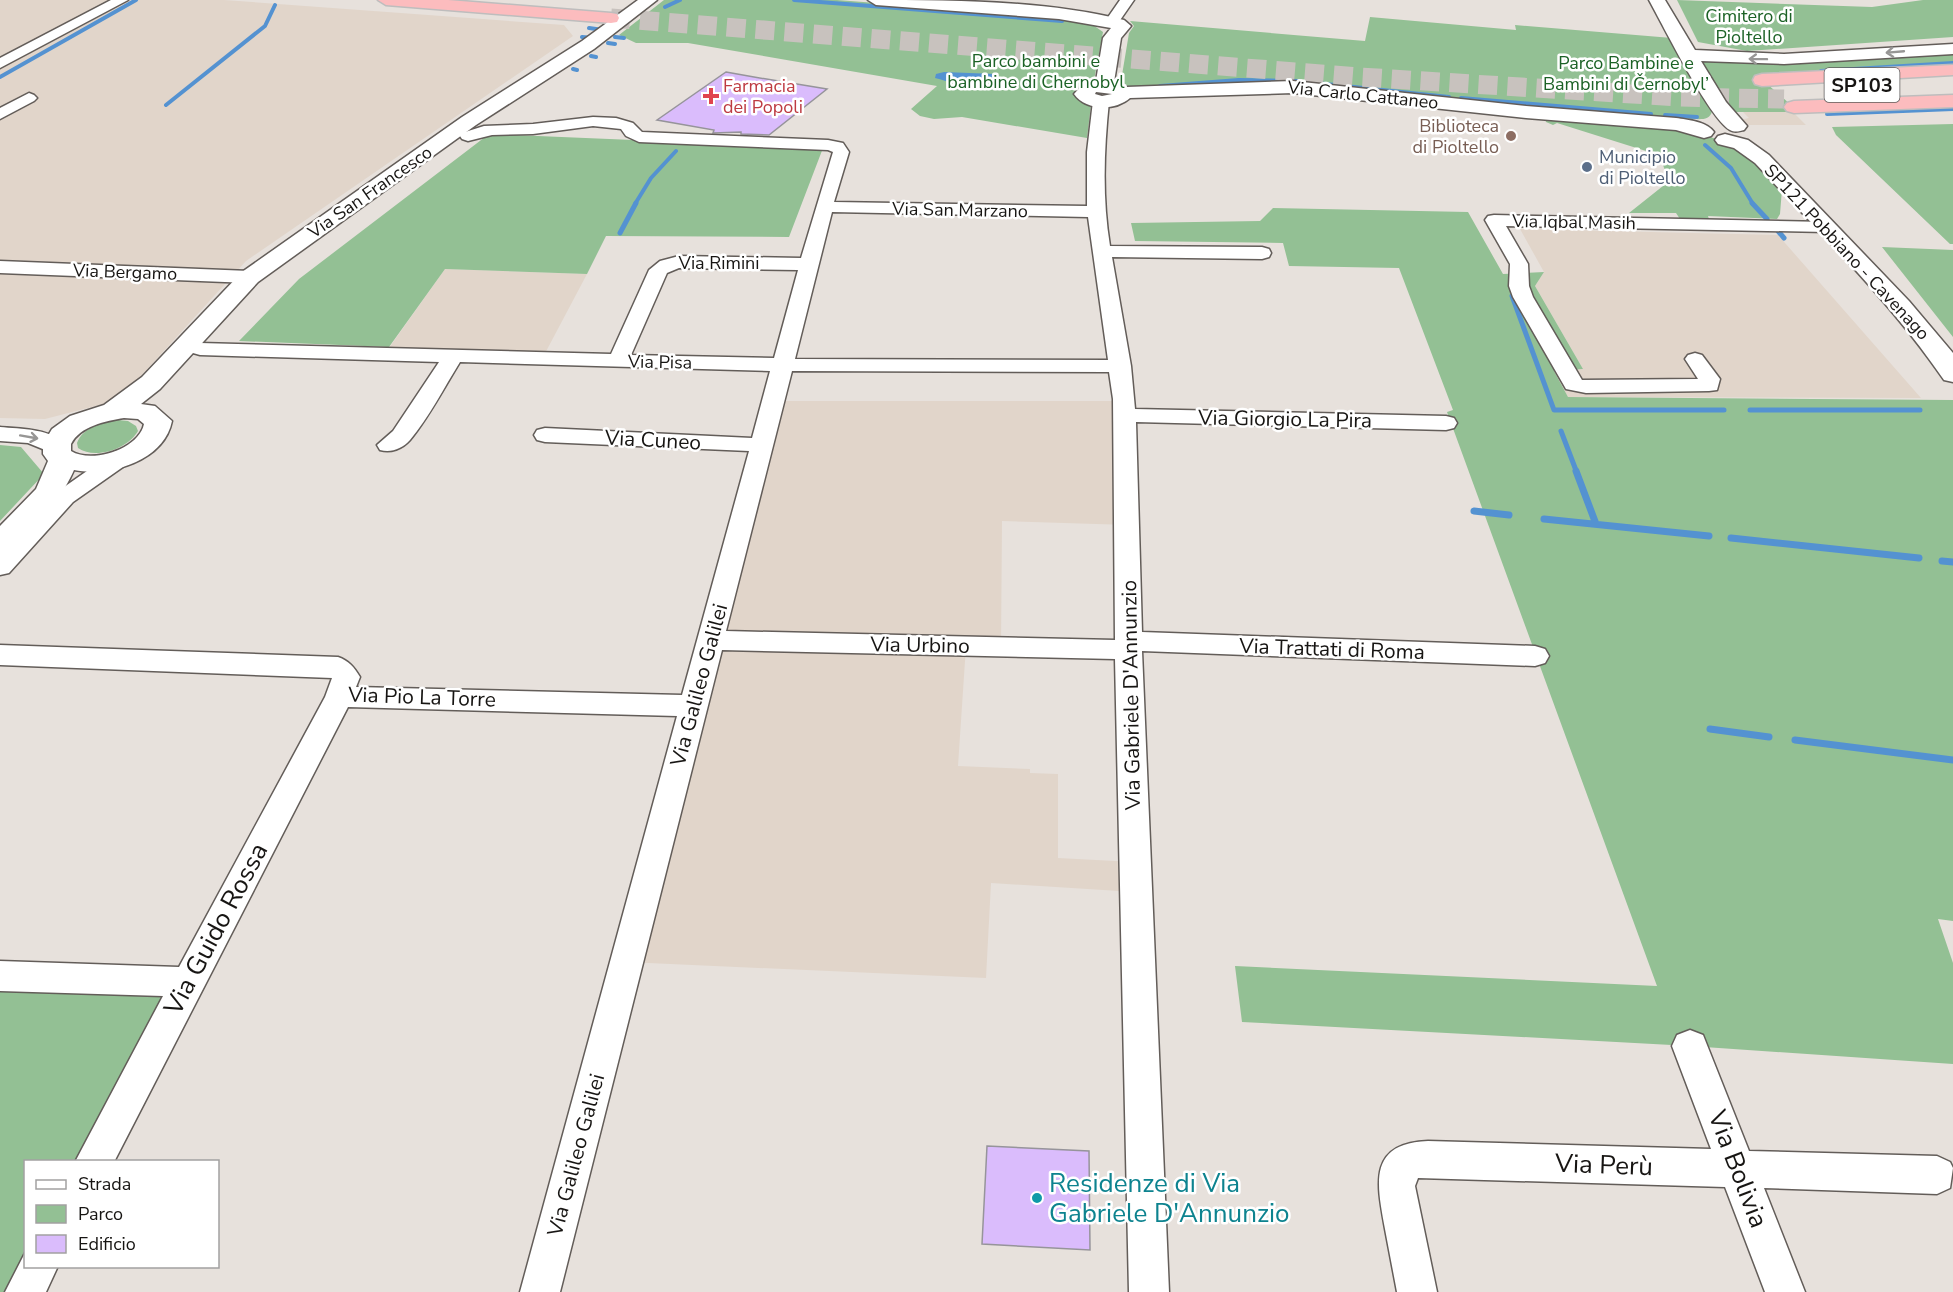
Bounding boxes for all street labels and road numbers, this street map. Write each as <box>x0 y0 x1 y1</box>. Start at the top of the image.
road number: SP103 <box>1824 68 1900 102</box>
street label: Via Carlo Cattaneo <box>1285 75 1440 115</box>
street label: Via San Francesco <box>302 140 437 244</box>
street label: SP121 Pobbiano - Cavenago <box>1759 159 1935 345</box>
street label: Via San Marzano <box>891 197 1028 223</box>
street label: Via Iqbal Masih <box>1511 209 1636 235</box>
street label: Via Rimini <box>678 251 759 275</box>
street label: Via Bergamo <box>71 258 178 286</box>
street label: Via Pisa <box>627 349 692 375</box>
street label: Via Giorgio La Pira <box>1197 403 1372 435</box>
street label: Via Cuneo <box>603 423 702 457</box>
street label: Via Gabriele D'Annunzio <box>1115 580 1147 811</box>
street label: Via Galileo Galilei <box>664 601 734 770</box>
street label: Via Urbino <box>869 630 970 660</box>
street label: Via Trattati di Roma <box>1238 632 1425 666</box>
street label: Via Pio La Torre <box>347 680 496 714</box>
street label: Via Guido Rossa <box>155 837 276 1022</box>
street label: Via Galileo Galilei <box>541 1071 611 1240</box>
street label: Via Bolivia <box>1699 1104 1776 1233</box>
street label: Via Perù <box>1553 1146 1654 1184</box>

